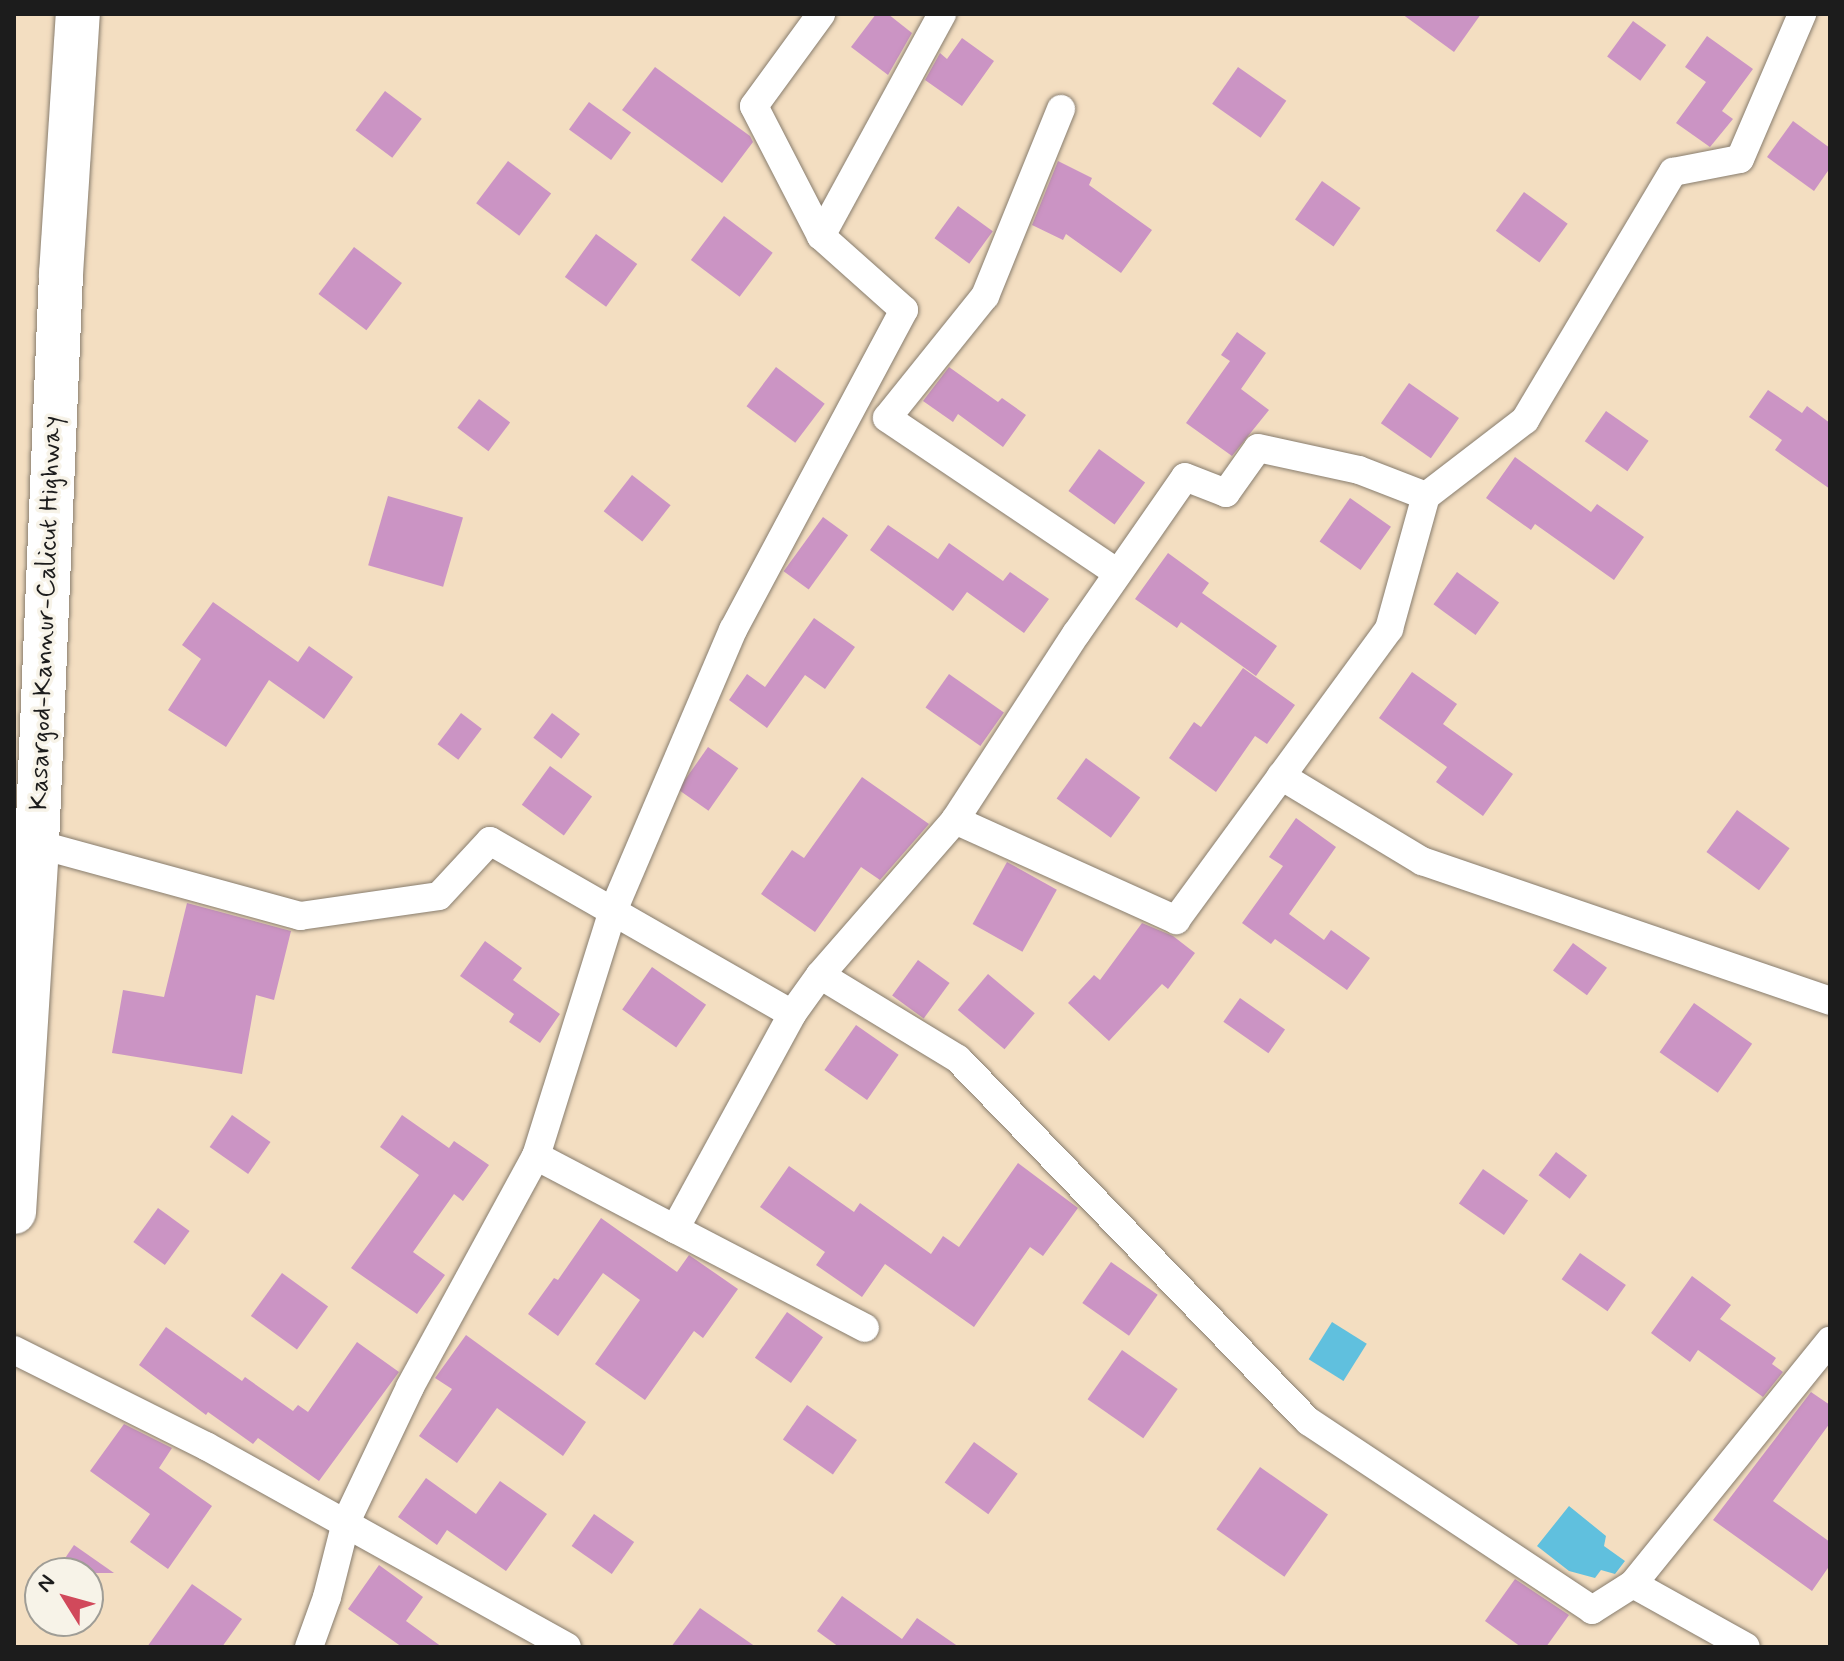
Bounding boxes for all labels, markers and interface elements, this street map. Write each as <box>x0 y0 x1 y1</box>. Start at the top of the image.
street label: Kasargod-Kannur-Calicut Highway <box>25 418 69 808</box>
north arrow <box>24 1557 104 1637</box>
text: N <box>31 1569 62 1598</box>

